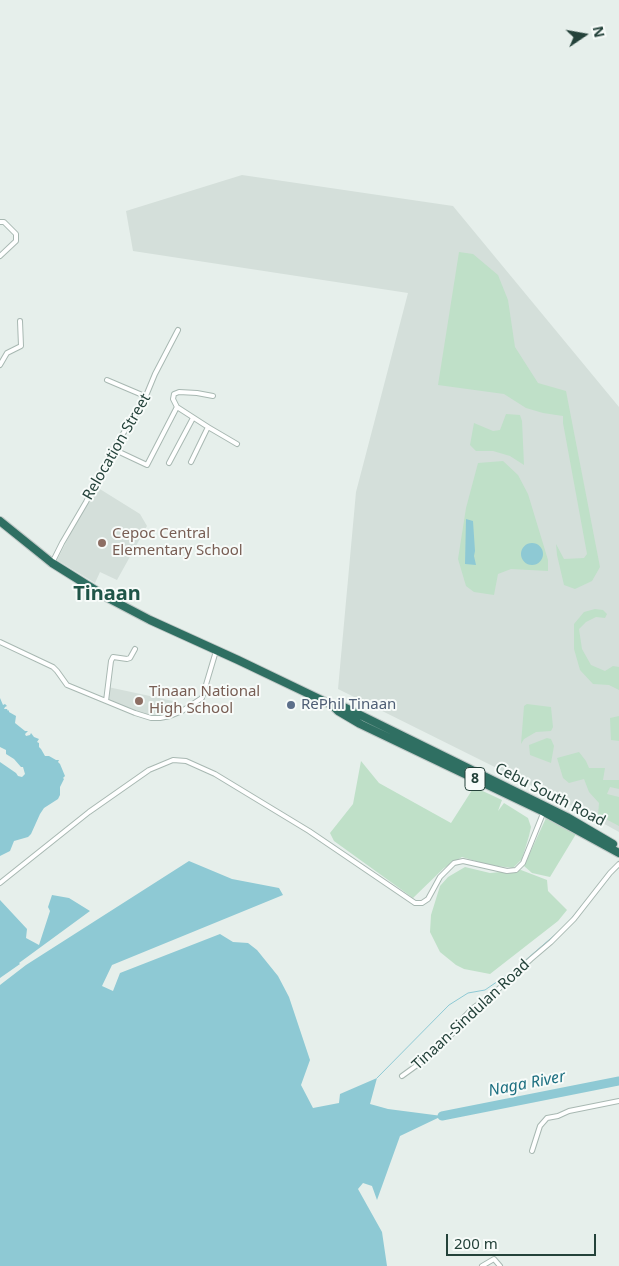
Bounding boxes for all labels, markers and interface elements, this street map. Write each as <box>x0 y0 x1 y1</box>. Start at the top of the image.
north arrow <box>559 10 609 60</box>
text: N <box>589 24 610 39</box>
street label: Relocation Street <box>79 391 155 503</box>
place label: Cepoc Central Elementary School <box>112 525 243 560</box>
marker: Cepoc Central Elementary School <box>96 537 108 549</box>
district label: Tinaan <box>73 582 141 606</box>
place label: Tinaan National High School <box>149 683 260 718</box>
marker: Tinaan National High School <box>133 695 145 707</box>
place label: RePhil Tinaan <box>301 696 396 714</box>
marker: RePhil Tinaan <box>285 699 297 711</box>
street label: Cebu South Road <box>492 759 608 831</box>
road number: 8 <box>465 768 485 791</box>
street label: Tinaan-Sindulan Road <box>409 956 533 1074</box>
water label: Naga River <box>487 1067 567 1101</box>
scale bar <box>449 1224 599 1256</box>
text: 200 m <box>454 1233 498 1253</box>

